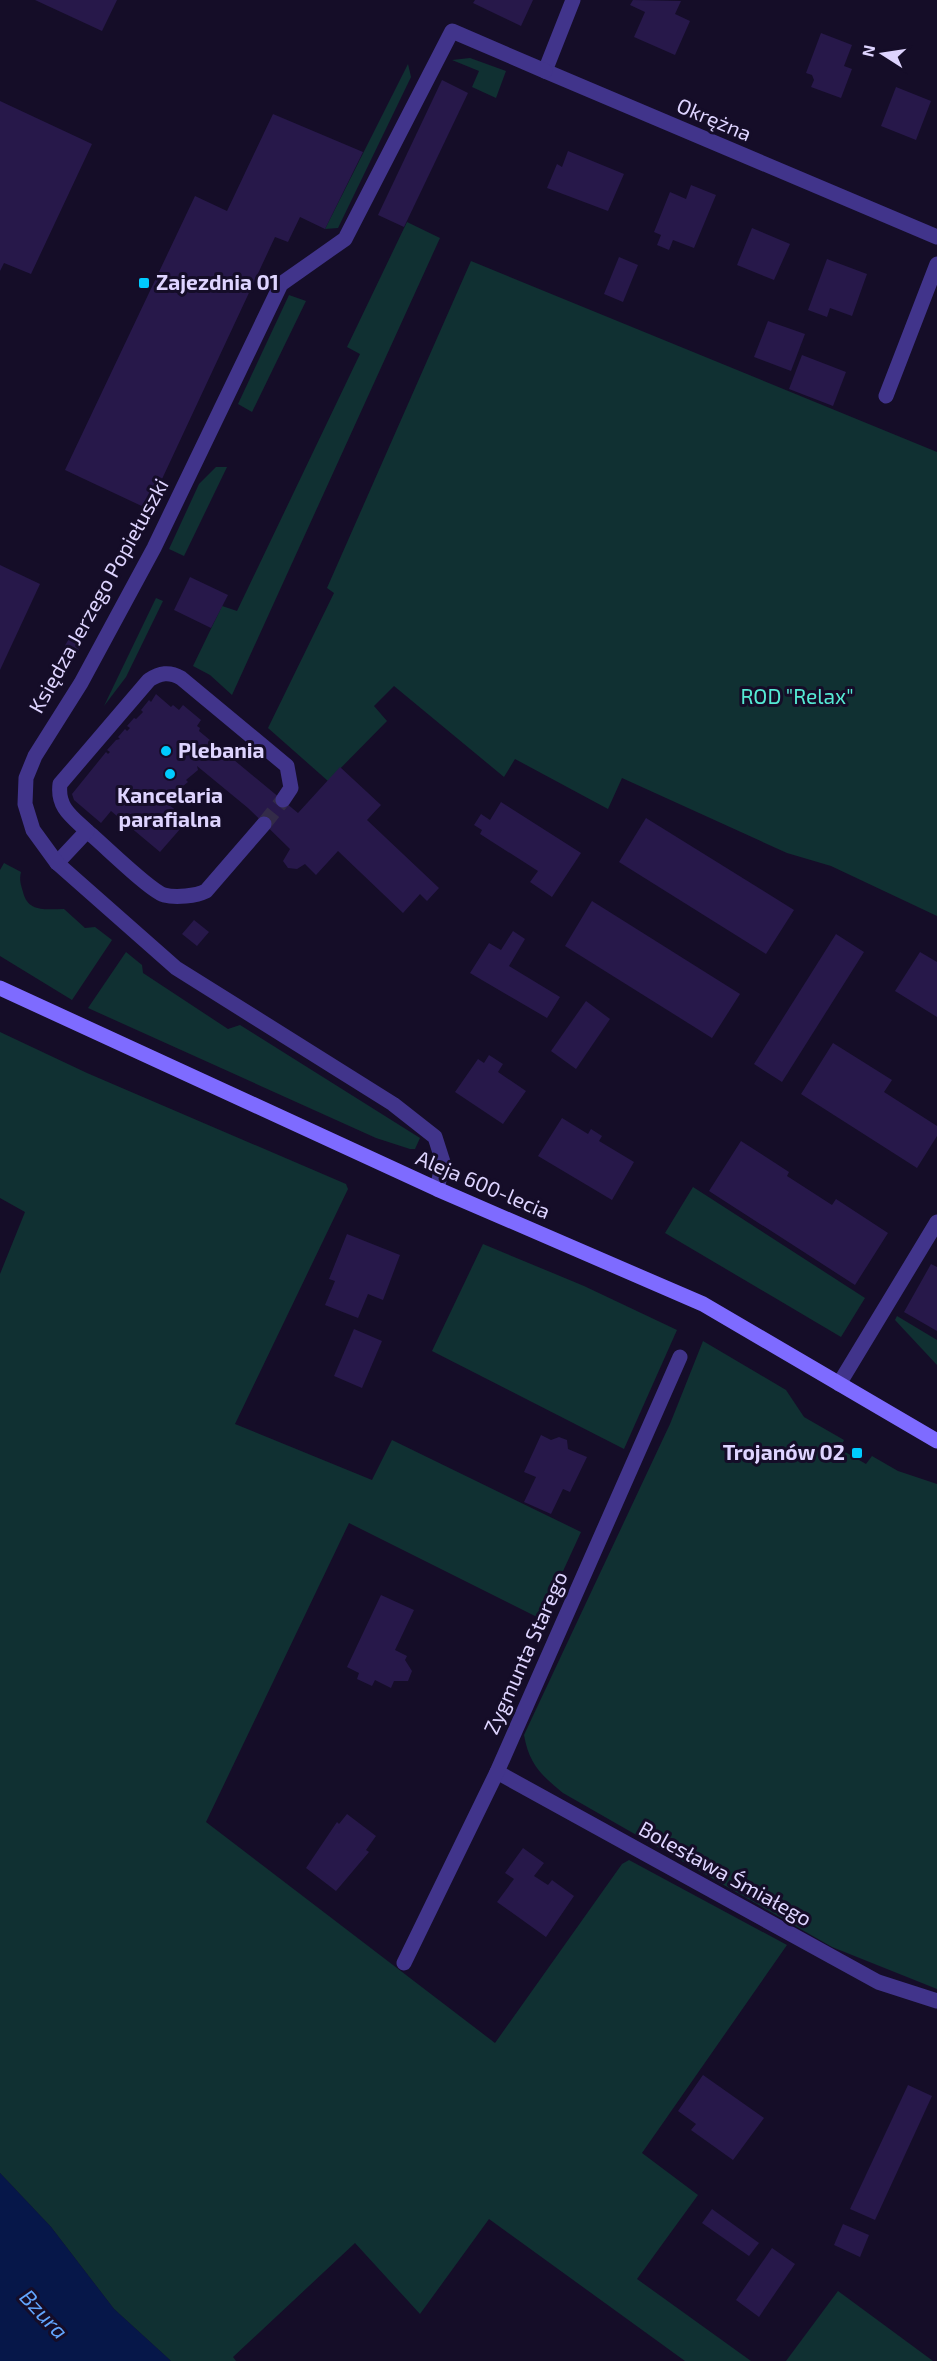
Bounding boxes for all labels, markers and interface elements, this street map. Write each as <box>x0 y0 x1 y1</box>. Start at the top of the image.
north arrow <box>853 24 913 84</box>
text: N <box>857 43 878 58</box>
street label: Okrężna <box>674 92 756 145</box>
place label: Zajezdnia 01 <box>156 269 279 294</box>
marker: Zajezdnia 01 <box>137 276 151 290</box>
street label: Księdza Jerzego Popiełuszki <box>23 474 173 717</box>
park label: ROD "Relax" <box>740 683 854 708</box>
place label: Plebania <box>178 737 265 762</box>
marker: Plebania <box>159 744 173 758</box>
marker: Kancelaria parafialna <box>163 767 177 781</box>
place label: Kancelaria parafialna <box>117 782 223 831</box>
street label: Aleja 600-lecia <box>412 1144 554 1224</box>
place label: Trojanów 02 <box>723 1439 845 1464</box>
marker: Trojanów 02 <box>850 1446 864 1460</box>
street label: Zygmunta Starego <box>478 1567 572 1738</box>
street label: Bolesława Śmiałego <box>635 1815 816 1931</box>
water label: Bzura <box>15 2283 74 2344</box>

